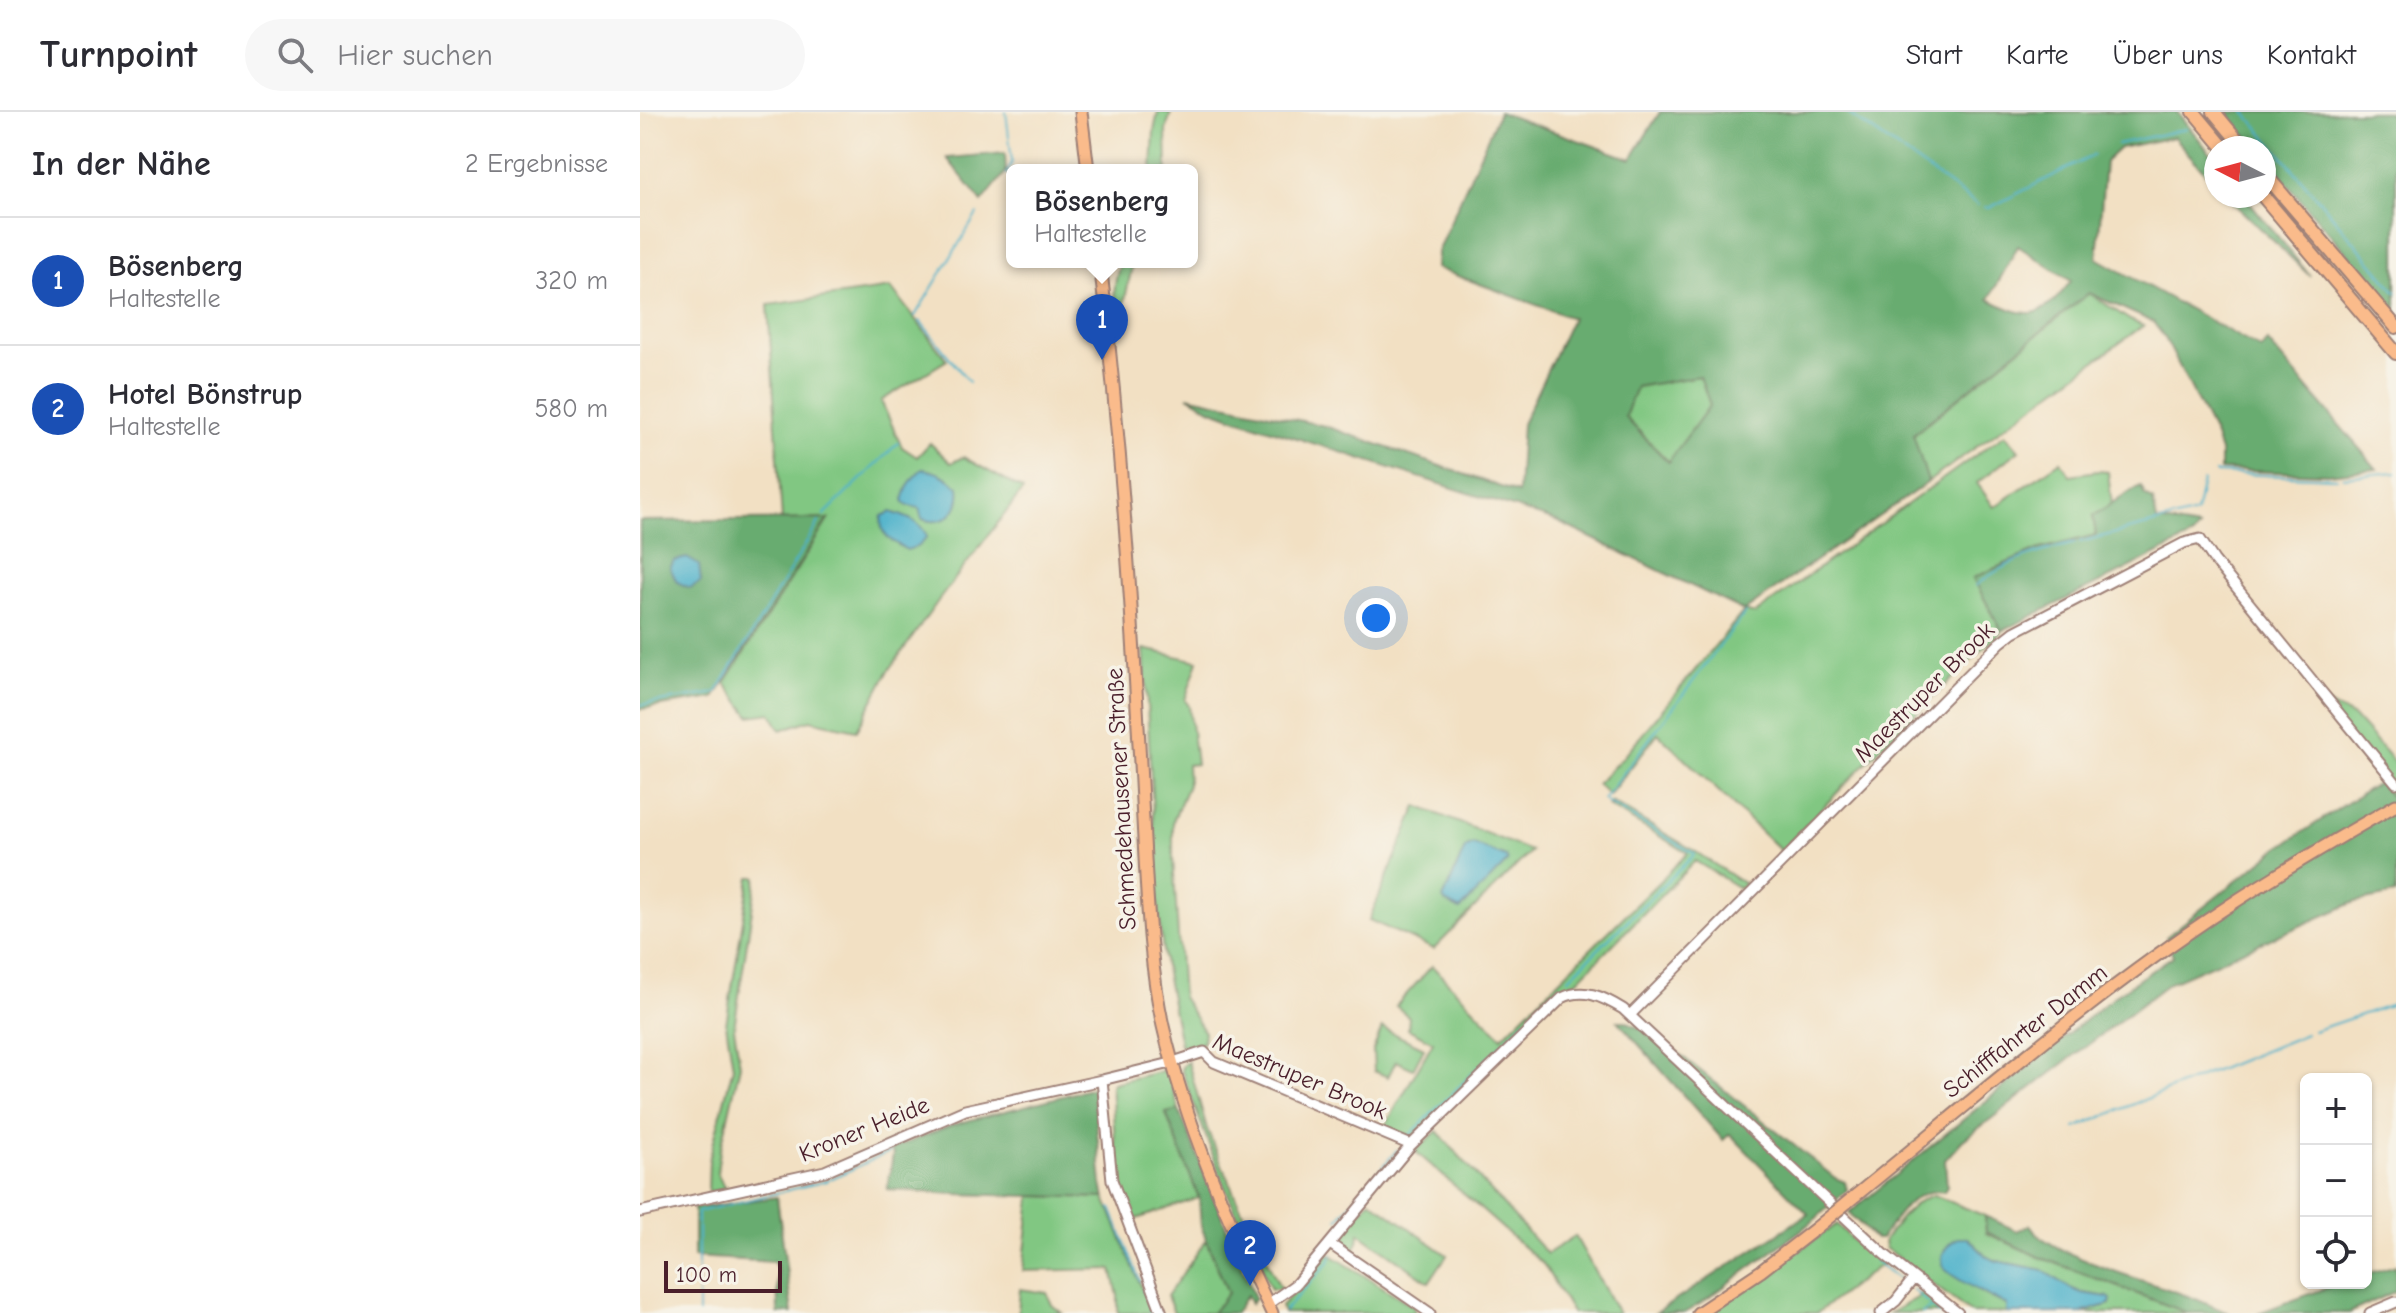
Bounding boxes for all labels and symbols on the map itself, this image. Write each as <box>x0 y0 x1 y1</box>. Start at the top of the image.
north arrow <box>2204 136 2276 208</box>
pin: 1 <box>1076 294 1128 360</box>
your location <box>1356 598 1396 638</box>
street label: Maestruper Brook <box>1848 616 2000 768</box>
street label: Schmedehausener Straße <box>1100 667 1142 931</box>
street label: Schifffahrter Damm <box>1937 958 2113 1104</box>
street label: Maestruper Brook <box>1209 1027 1392 1125</box>
street label: Kroner Heide <box>795 1090 933 1168</box>
pin: 2 <box>1224 1220 1276 1286</box>
scale bar <box>664 1257 782 1293</box>

